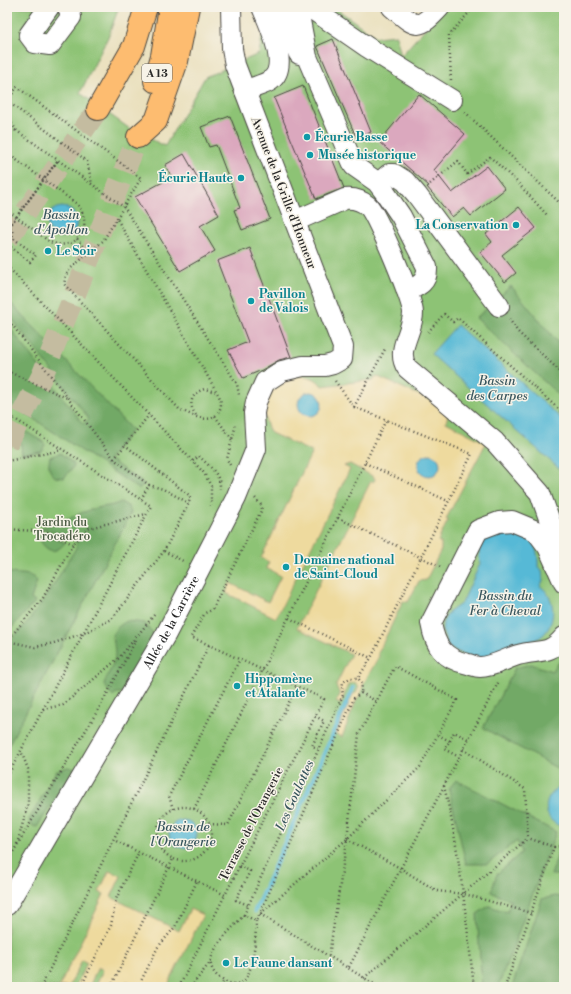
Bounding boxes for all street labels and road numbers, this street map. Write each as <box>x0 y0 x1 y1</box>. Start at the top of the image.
road number: A 13 <box>142 64 172 82</box>
street label: Avenue de la Grille d'Honneur <box>247 114 319 271</box>
street label: Allée de la Carrière <box>140 573 203 673</box>
street label: Terrasse de l'Orangerie <box>216 765 287 884</box>

